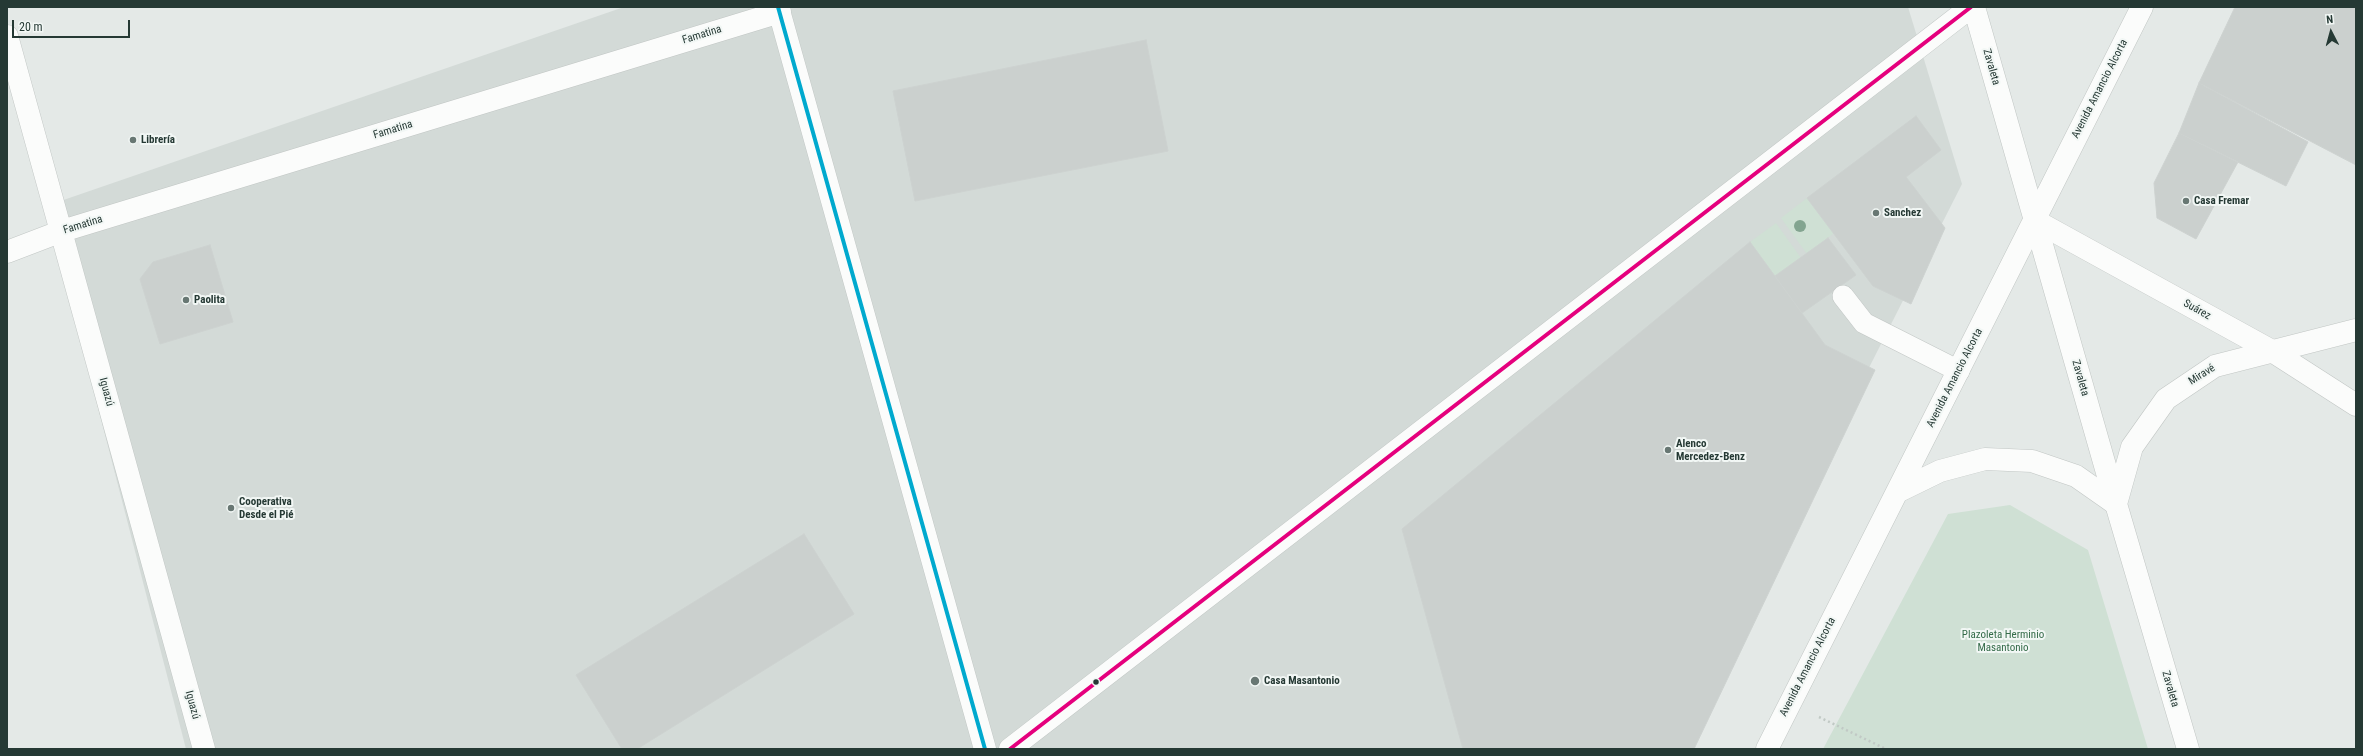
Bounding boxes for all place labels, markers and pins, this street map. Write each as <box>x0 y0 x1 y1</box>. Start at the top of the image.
place label: Librería <box>141 133 175 147</box>
marker: Librería <box>128 135 138 145</box>
place label: Casa Fremar <box>2194 194 2249 208</box>
marker: Casa Fremar <box>2181 196 2191 206</box>
place label: Sanchez <box>1884 206 1921 220</box>
marker: Sanchez <box>1871 208 1881 218</box>
place label: Paolita <box>194 293 225 307</box>
marker: Paolita <box>181 295 191 305</box>
place label: Alenco Mercedez-Benz <box>1676 437 1745 463</box>
marker: Alenco Mercedez-Benz <box>1663 445 1673 455</box>
place label: Cooperativa Desde el Pié <box>239 495 294 521</box>
marker: Cooperativa Desde el Pié <box>226 503 236 513</box>
place label: Casa Masantonio <box>1264 674 1340 688</box>
marker: Casa Masantonio <box>1249 675 1261 687</box>
unlabelled marker <box>1091 677 1101 687</box>

